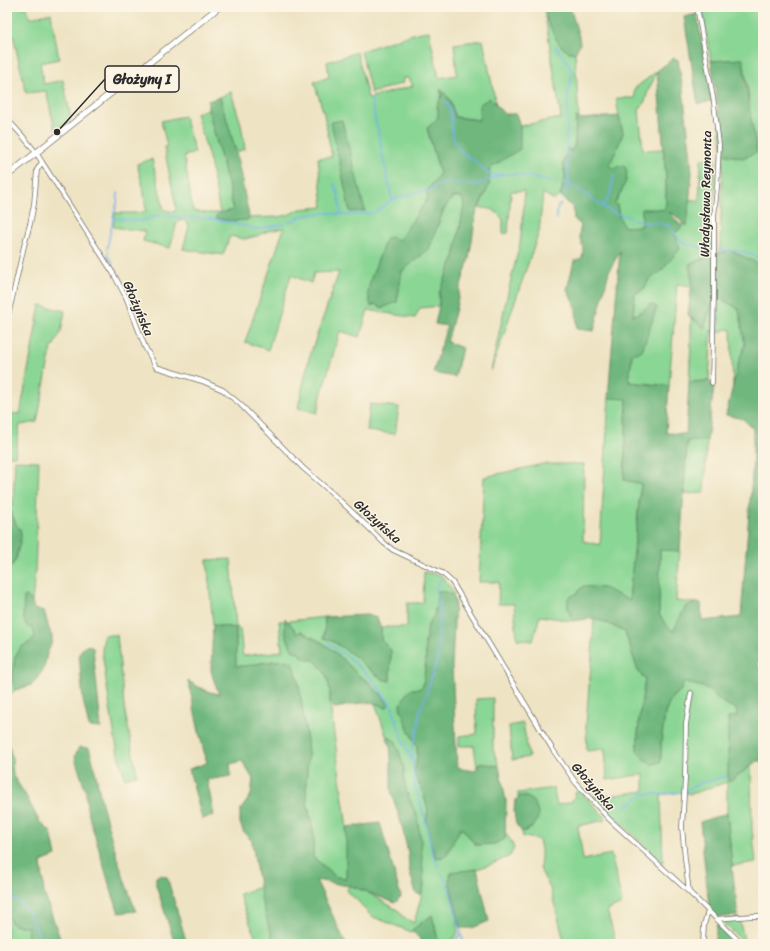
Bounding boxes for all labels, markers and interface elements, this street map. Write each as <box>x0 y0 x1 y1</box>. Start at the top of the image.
callout: Głożyny I <box>105 66 179 92</box>
text: Głożyny I <box>112 67 173 92</box>
street label: Władysława Reymonta <box>693 130 718 257</box>
street label: Głożyńska <box>117 277 161 340</box>
street label: Głożyńska <box>348 493 407 550</box>
street label: Głożyńska <box>566 757 622 816</box>

